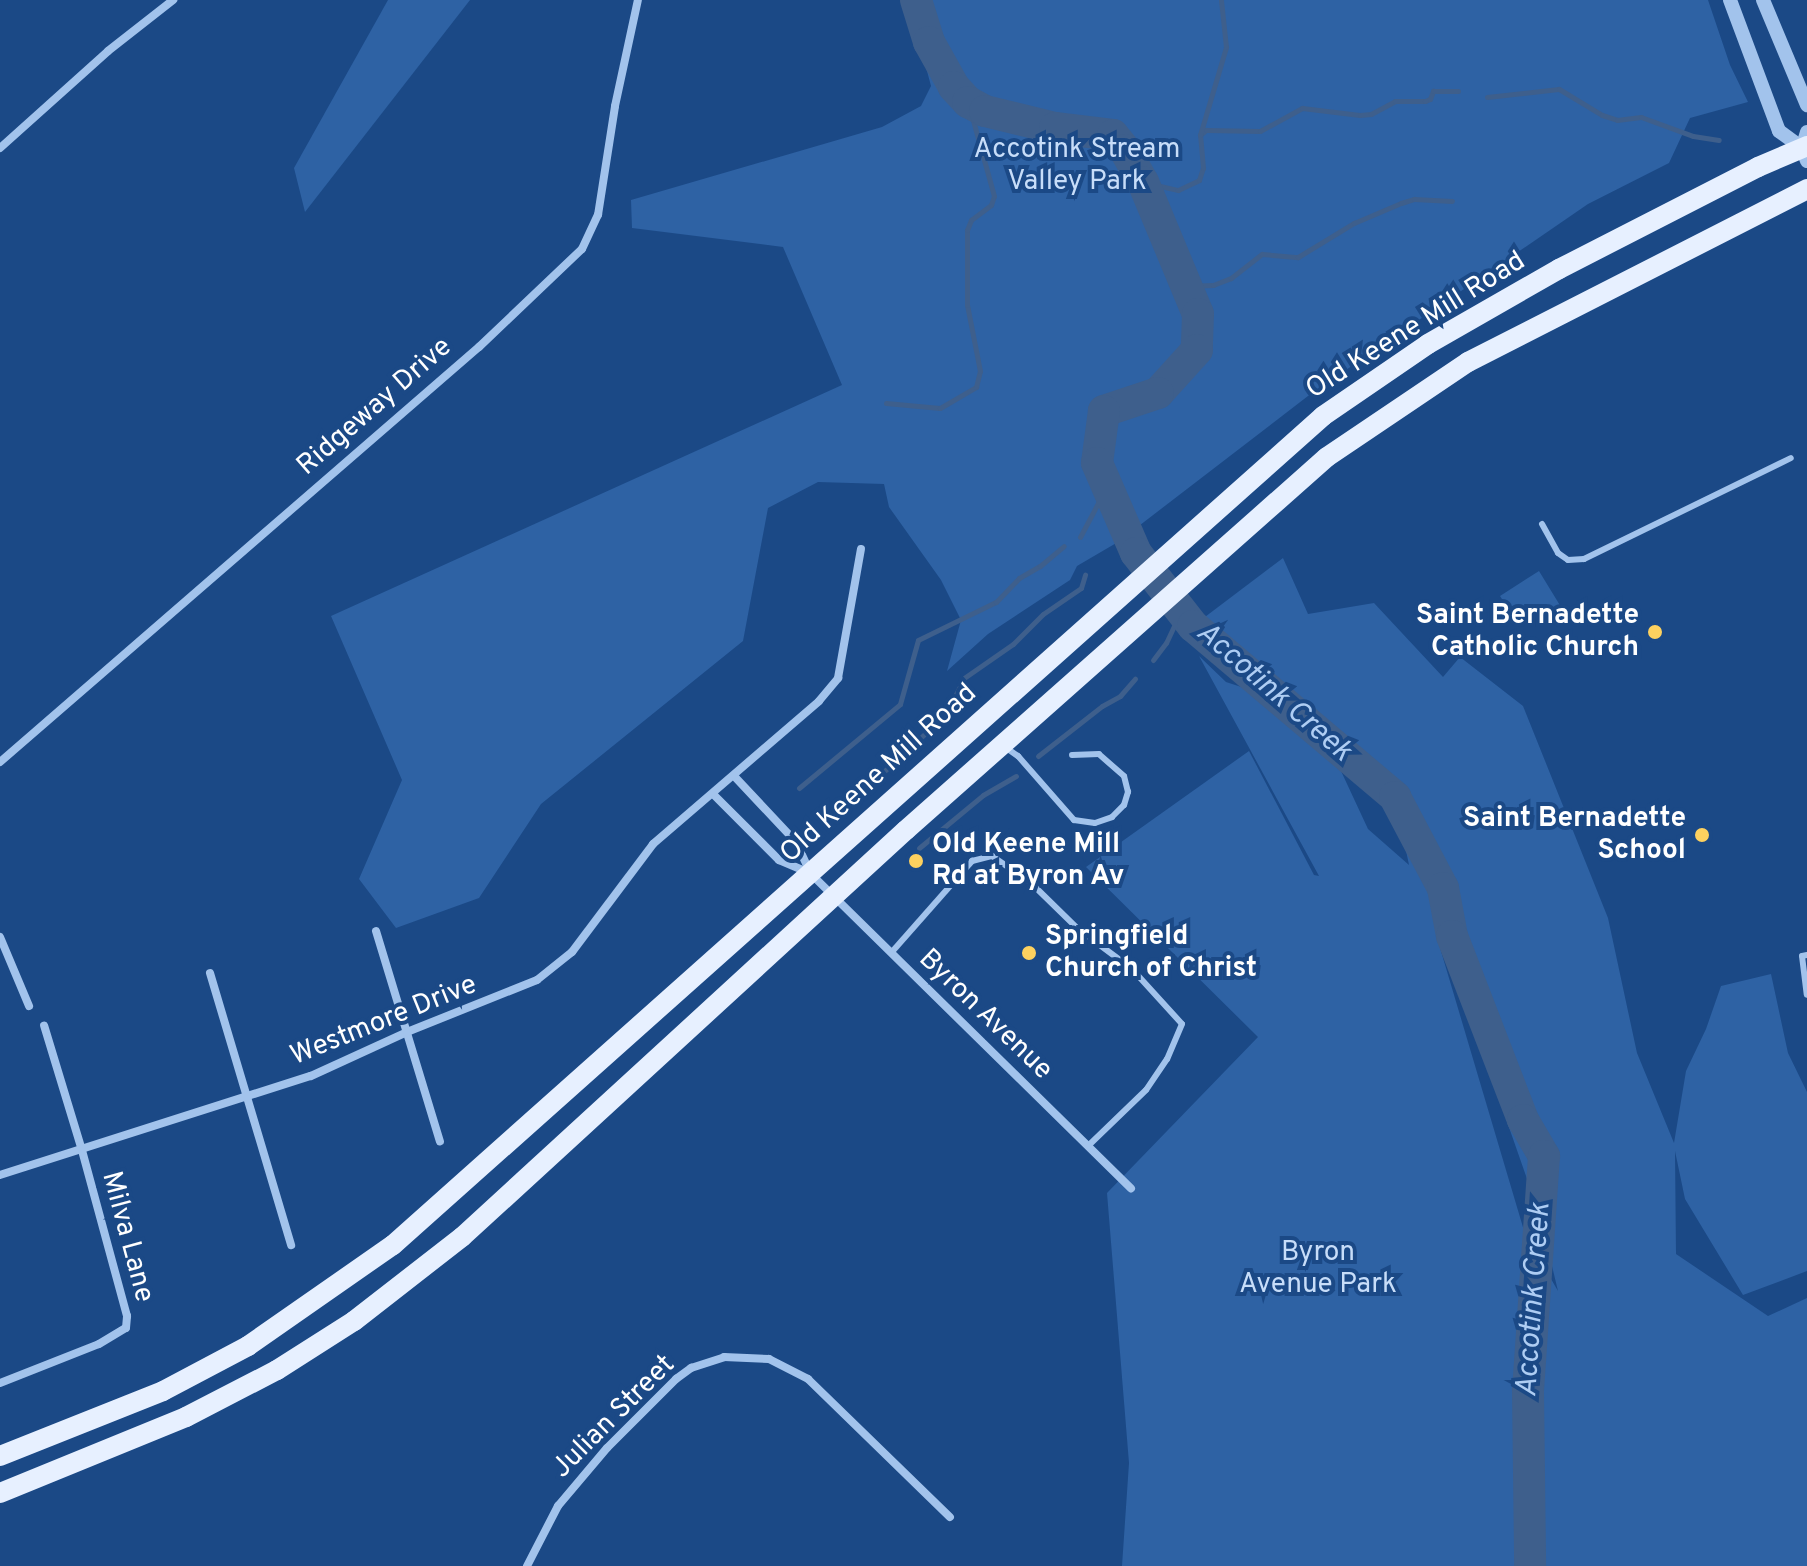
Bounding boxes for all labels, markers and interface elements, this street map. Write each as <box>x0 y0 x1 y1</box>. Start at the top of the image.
park label: Accotink Stream Valley Park <box>974 133 1180 199</box>
street label: Old Keene Mill Road <box>1300 245 1532 407</box>
street label: Ridgeway Drive <box>291 331 459 483</box>
place label: Saint Bernadette Catholic Church <box>1416 599 1639 665</box>
water label: Accotink Creek <box>1188 616 1358 770</box>
marker: Saint Bernadette Catholic Church <box>1646 623 1664 641</box>
street label: Old Keene Mill Road <box>774 677 984 871</box>
place label: Saint Bernadette School <box>1463 802 1686 868</box>
marker: Saint Bernadette School <box>1693 826 1711 844</box>
place label: Old Keene Mill Rd at Byron Av <box>932 828 1126 894</box>
marker: Old Keene Mill Rd at Byron Av <box>907 852 925 870</box>
place label: Springfield Church of Christ <box>1045 920 1257 986</box>
street label: Byron Avenue <box>911 942 1059 1088</box>
marker: Springfield Church of Christ <box>1020 944 1038 962</box>
street label: Westmore Drive <box>286 968 482 1074</box>
street label: Milva Lane <box>93 1168 161 1306</box>
water label: Accotink Creek <box>1510 1202 1560 1398</box>
park label: Byron Avenue Park <box>1239 1236 1397 1302</box>
street label: Julian Street <box>546 1349 682 1485</box>

